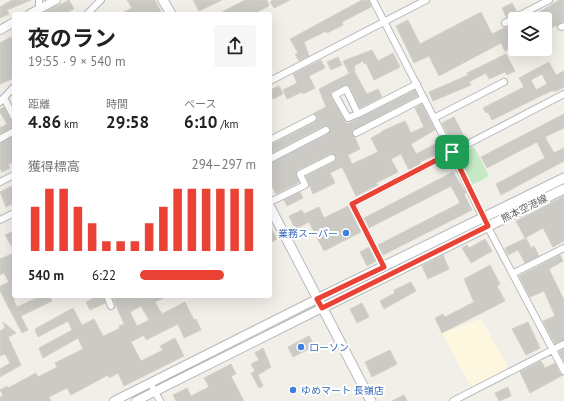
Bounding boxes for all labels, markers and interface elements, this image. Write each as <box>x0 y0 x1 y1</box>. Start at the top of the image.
map controls <box>508 12 552 56</box>
button: layers <box>508 12 552 56</box>
text: 夜のラン <box>28 24 116 52</box>
button: share <box>214 25 256 67</box>
text: 19:55 · 9 × 540 m <box>28 53 125 70</box>
text: 距離 <box>28 97 50 111</box>
text: 時間 <box>106 97 128 111</box>
text: ペース <box>184 97 216 111</box>
text: 4.86 <box>28 111 61 133</box>
text: 29:58 <box>106 111 149 133</box>
text: 6:10 <box>184 111 218 133</box>
text: km <box>61 117 78 131</box>
text: /km <box>218 117 239 131</box>
pin <box>435 135 469 169</box>
icon: arrive <box>441 141 463 163</box>
text: 294–297 m <box>192 156 256 173</box>
text: 獲得標高 <box>28 158 80 175</box>
street label: 熊本空港線 <box>499 192 550 225</box>
place label: 業務スーパー <box>278 227 338 240</box>
marker: 業務スーパー <box>341 228 351 238</box>
text: 540 m <box>28 267 64 284</box>
text: 6:22 <box>92 267 116 284</box>
place label: ローソン <box>309 341 349 354</box>
marker: ローソン <box>296 342 306 352</box>
place label: ゆめマート 長嶺店 <box>301 384 384 397</box>
marker: ゆめマート 長嶺店 <box>288 385 298 395</box>

